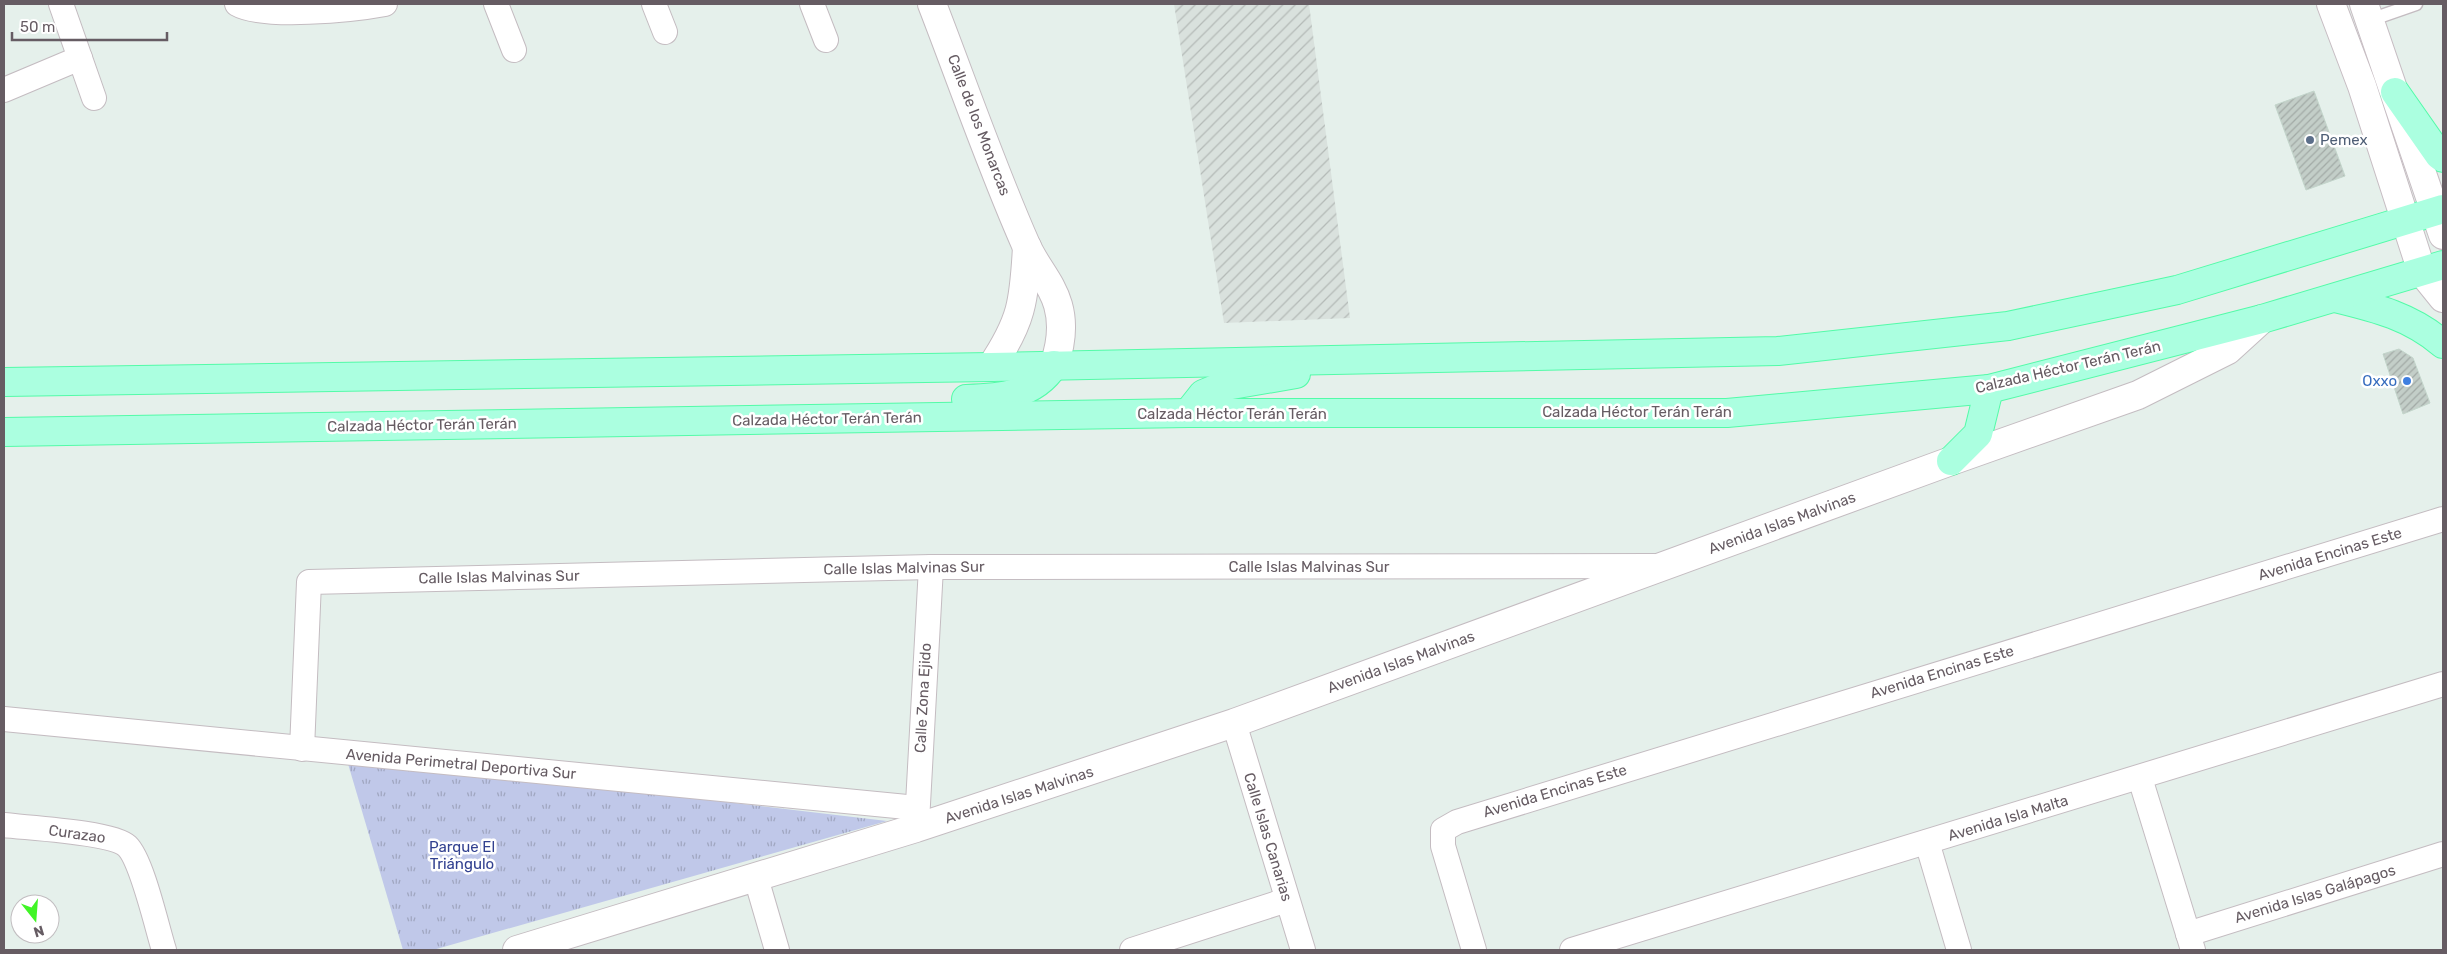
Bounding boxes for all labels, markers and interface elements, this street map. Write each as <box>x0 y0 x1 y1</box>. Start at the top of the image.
scale bar <box>12 10 168 42</box>
text: 50 m <box>20 18 55 36</box>
street label: Calle de los Monarcas <box>944 52 1014 199</box>
place label: Pemex <box>2320 131 2368 149</box>
marker: Pemex <box>2304 134 2316 146</box>
street label: Calzada Héctor Terán Terán <box>1974 337 2162 397</box>
place label: Oxxo <box>2362 372 2397 390</box>
marker: Oxxo <box>2401 375 2413 387</box>
street label: Calzada Héctor Terán Terán <box>1542 403 1732 421</box>
street label: Calzada Héctor Terán Terán <box>1137 405 1327 423</box>
street label: Calzada Héctor Terán Terán <box>732 408 922 430</box>
street label: Calzada Héctor Terán Terán <box>327 414 517 436</box>
street label: Avenida Islas Malvinas <box>1706 488 1858 558</box>
street label: Avenida Encinas Este <box>2256 524 2404 584</box>
street label: Calle Islas Malvinas Sur <box>823 558 985 578</box>
street label: Calle Islas Malvinas Sur <box>1228 558 1390 576</box>
street label: Calle Islas Malvinas Sur <box>418 567 580 587</box>
street label: Avenida Islas Malvinas <box>1325 627 1477 697</box>
street label: Calle Zona Ejido <box>911 642 935 754</box>
street label: Avenida Encinas Este <box>1868 642 2016 702</box>
street label: Avenida Perimetral Deportiva Sur <box>345 745 577 783</box>
street label: Avenida Encinas Este <box>1481 761 1629 821</box>
street label: Avenida Islas Malvinas <box>942 762 1096 828</box>
street label: Calle Islas Canarias <box>1240 771 1296 904</box>
street label: Avenida Isla Malta <box>1946 791 2070 845</box>
street label: Curazao <box>47 821 107 847</box>
park label: Parque El Triángulo <box>429 838 495 873</box>
street label: Avenida Islas Galápagos <box>2232 861 2398 927</box>
north arrow <box>10 894 60 944</box>
text: N <box>31 921 46 941</box>

